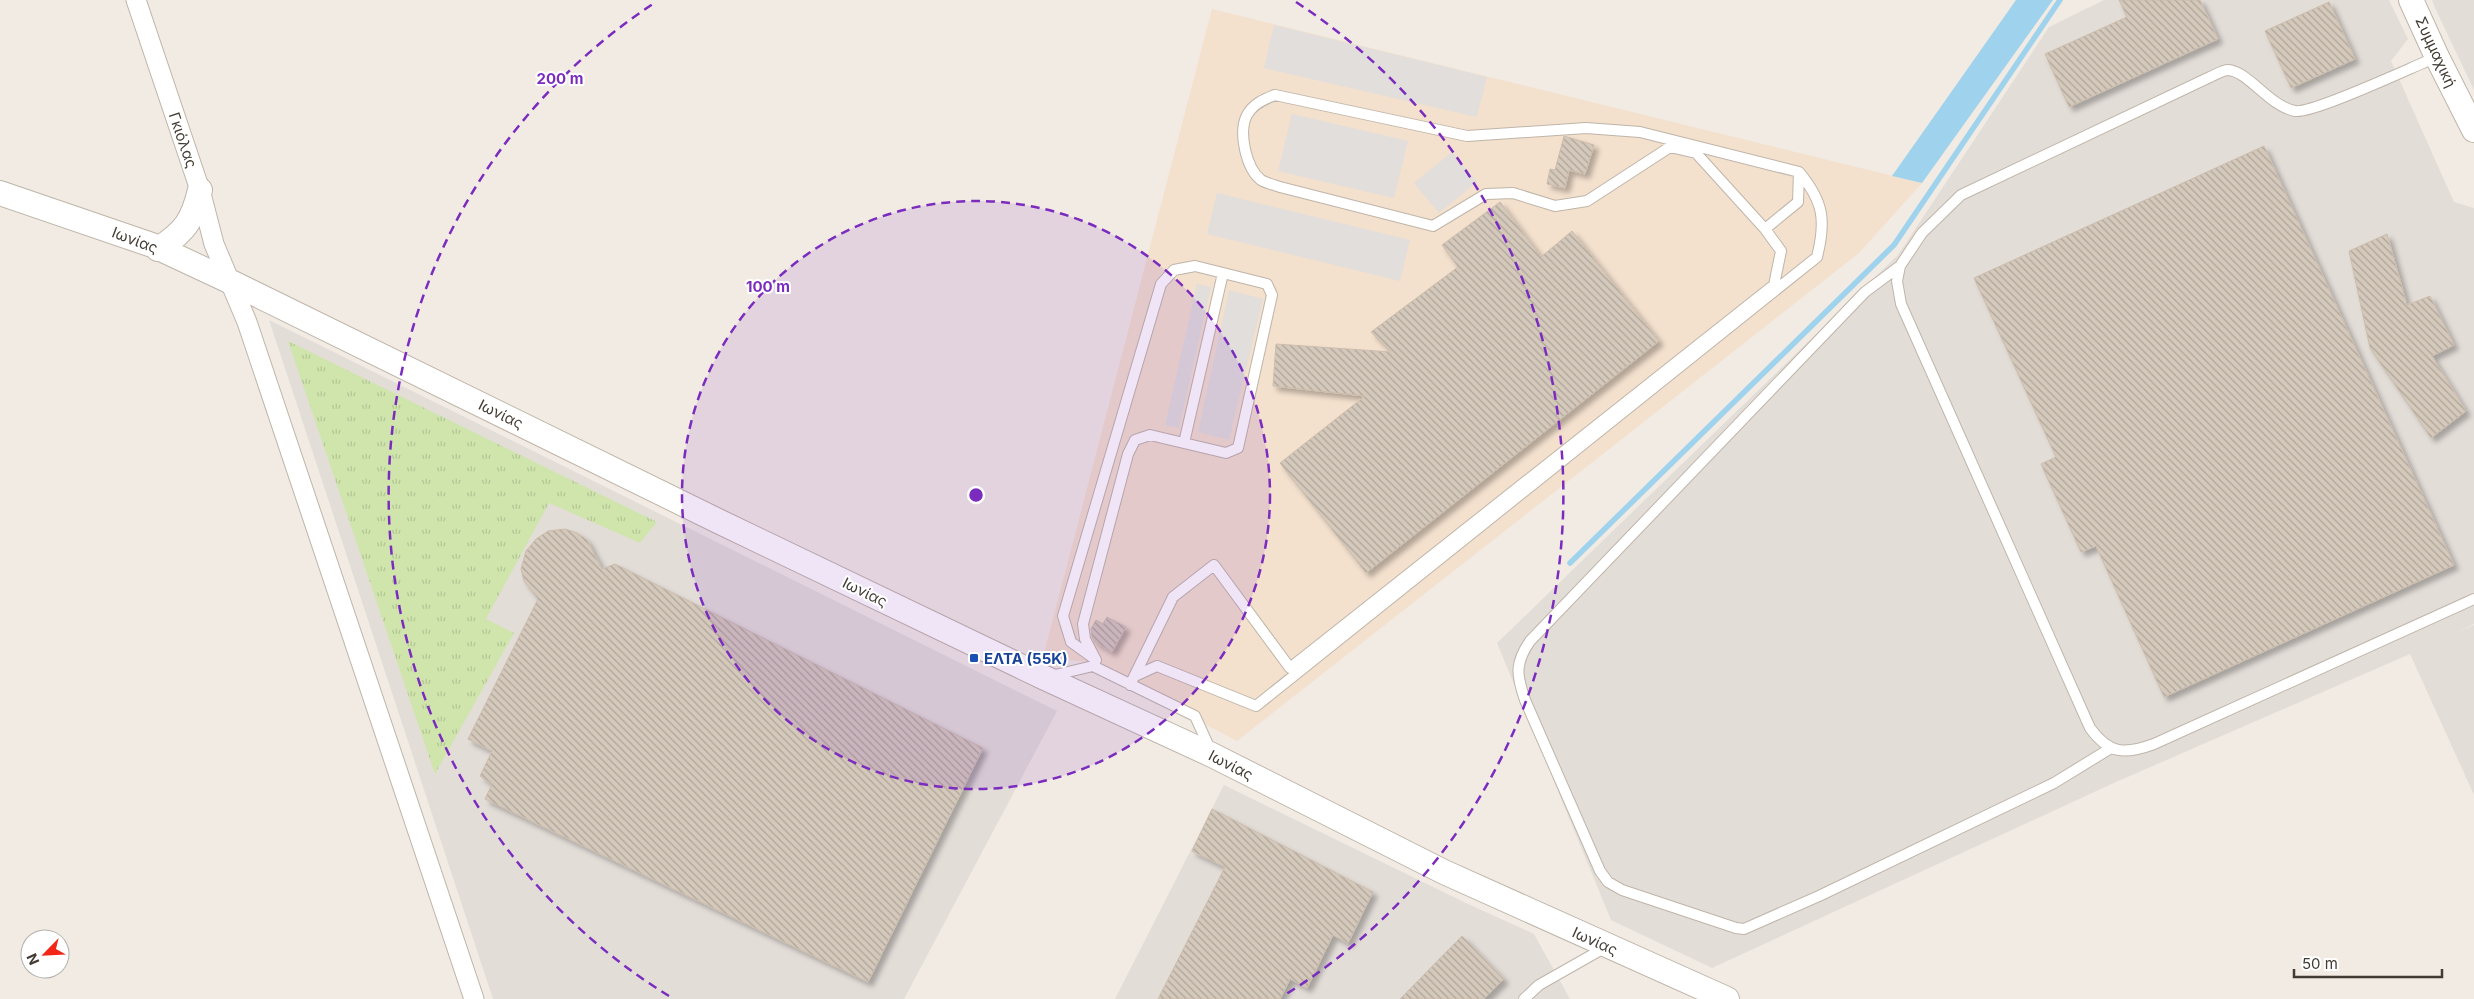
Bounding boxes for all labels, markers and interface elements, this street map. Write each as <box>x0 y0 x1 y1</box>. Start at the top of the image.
street label: Συμμαχική <box>2411 13 2461 91</box>
text: 200 m <box>537 69 583 88</box>
street label: Γκιόλας <box>165 110 201 170</box>
street label: Ιωνίας <box>109 223 161 257</box>
text: 100 m <box>746 277 790 296</box>
street label: Ιωνίας <box>475 395 527 433</box>
centre of rings <box>967 486 985 504</box>
street label: Ιωνίας <box>839 573 891 611</box>
place label: ΕΛΤΑ (55Κ) <box>984 649 1068 668</box>
marker: ΕΛΤΑ (55Κ) <box>968 652 980 664</box>
street label: Ιωνίας <box>1206 746 1256 784</box>
street label: Ιωνίας <box>1569 923 1621 959</box>
north arrow <box>20 929 70 979</box>
scale bar <box>2294 946 2442 978</box>
text: N <box>23 951 43 968</box>
text: 50 m <box>2302 954 2338 973</box>

